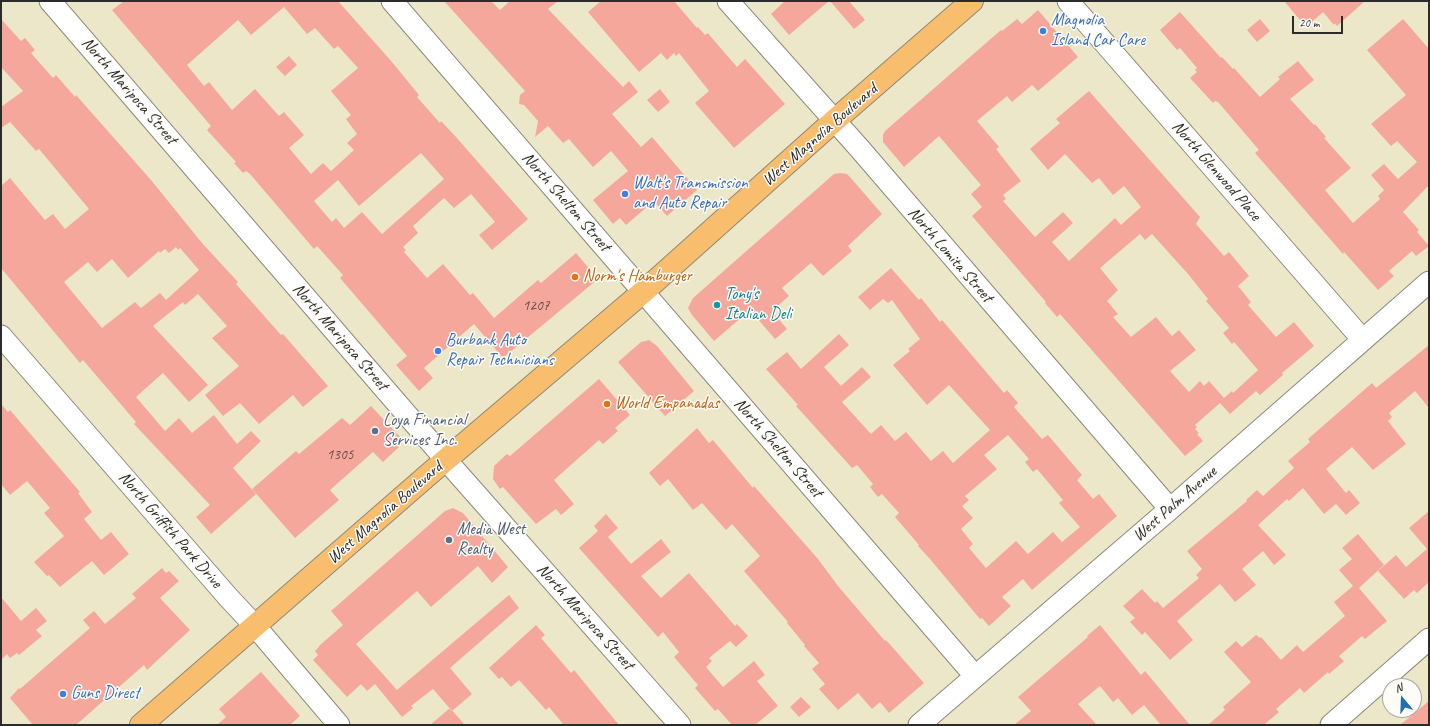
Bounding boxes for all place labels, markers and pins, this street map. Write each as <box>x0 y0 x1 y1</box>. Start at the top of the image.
place label: Magnolia Island Car Care <box>1051 11 1145 51</box>
marker: Magnolia Island Car Care <box>1038 26 1048 36</box>
place label: Walt's Transmission and Auto Repair <box>633 174 748 214</box>
marker: Walt's Transmission and Auto Repair <box>620 189 630 199</box>
place label: Norm's Hamburger <box>583 267 692 287</box>
marker: Norm's Hamburger <box>570 272 580 282</box>
place label: Tony's Italian Deli <box>725 285 792 325</box>
marker: Tony's Italian Deli <box>712 300 722 310</box>
place label: Burbank Auto Repair Technicians <box>446 331 554 371</box>
marker: Burbank Auto Repair Technicians <box>433 346 443 356</box>
place label: World Empanadas <box>615 394 719 414</box>
marker: World Empanadas <box>602 399 612 409</box>
place label: Loya Financial Services Inc. <box>383 411 466 451</box>
marker: Loya Financial Services Inc. <box>370 426 380 436</box>
place label: Media West Realty <box>457 520 525 560</box>
marker: Media West Realty <box>444 535 454 545</box>
place label: Guns Direct <box>71 684 140 704</box>
marker: Guns Direct <box>58 689 68 699</box>

